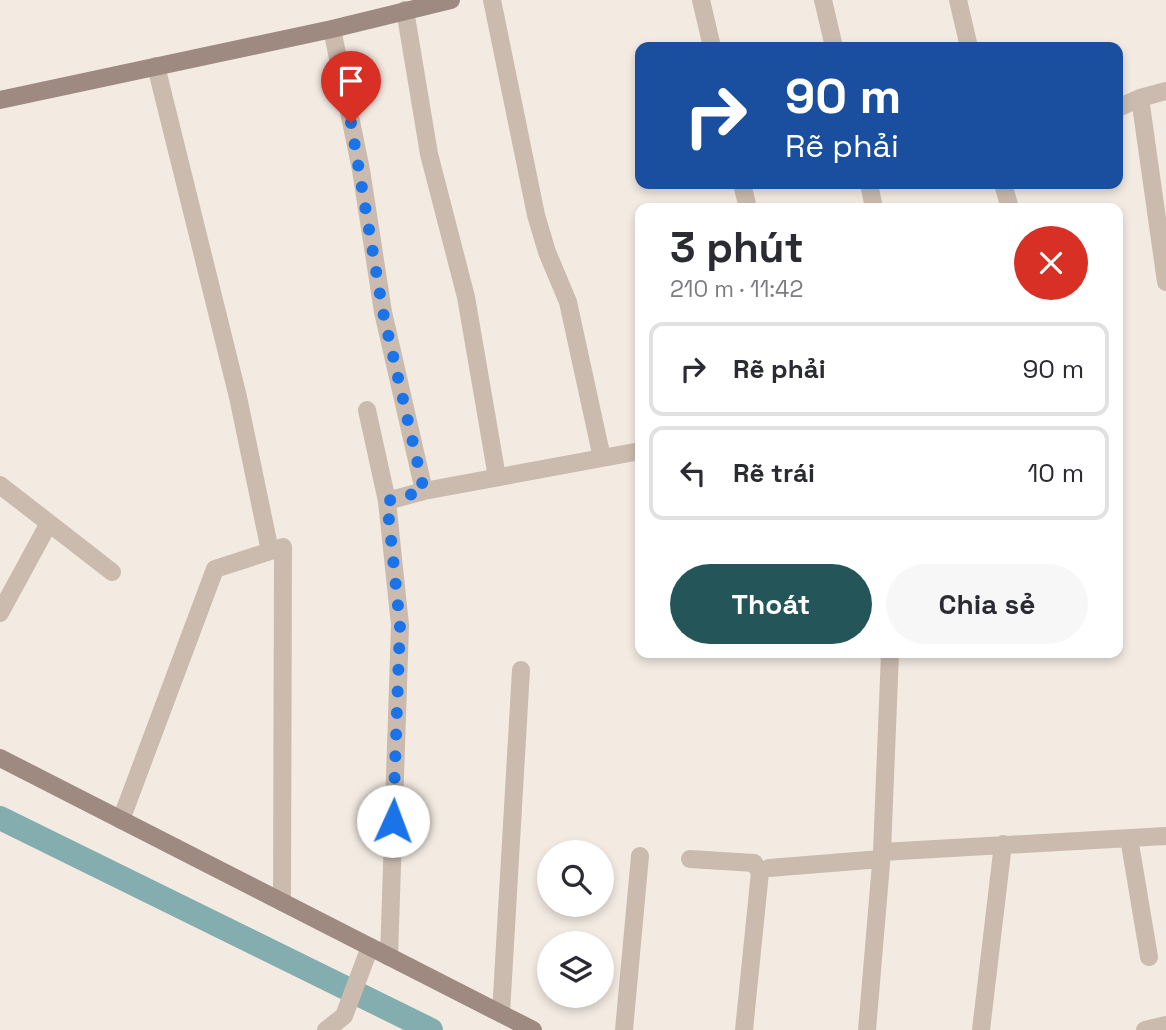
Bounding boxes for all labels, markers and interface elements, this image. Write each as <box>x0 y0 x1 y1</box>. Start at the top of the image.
pin <box>321 51 381 123</box>
icon: arrive <box>332 62 370 100</box>
text: 90 m <box>785 65 901 127</box>
icon: right <box>670 70 761 161</box>
text: Rẽ phải <box>785 126 899 166</box>
text: 3 phút <box>670 221 804 274</box>
button: close <box>1014 226 1088 300</box>
text: 210 m · 11:42 <box>670 274 803 304</box>
icon: right <box>674 350 712 388</box>
text: Rẽ phải <box>733 352 826 386</box>
text: 90 m <box>1022 352 1084 386</box>
icon: left <box>674 454 712 492</box>
text: Rẽ trái <box>733 456 815 490</box>
text: 10 m <box>1027 456 1084 490</box>
button: Thoát <box>670 564 872 644</box>
button: Chia sẻ <box>886 564 1088 644</box>
position arrow <box>356 784 430 858</box>
map controls <box>537 840 614 1008</box>
button: search <box>537 840 614 917</box>
button: layers <box>537 931 614 1008</box>

